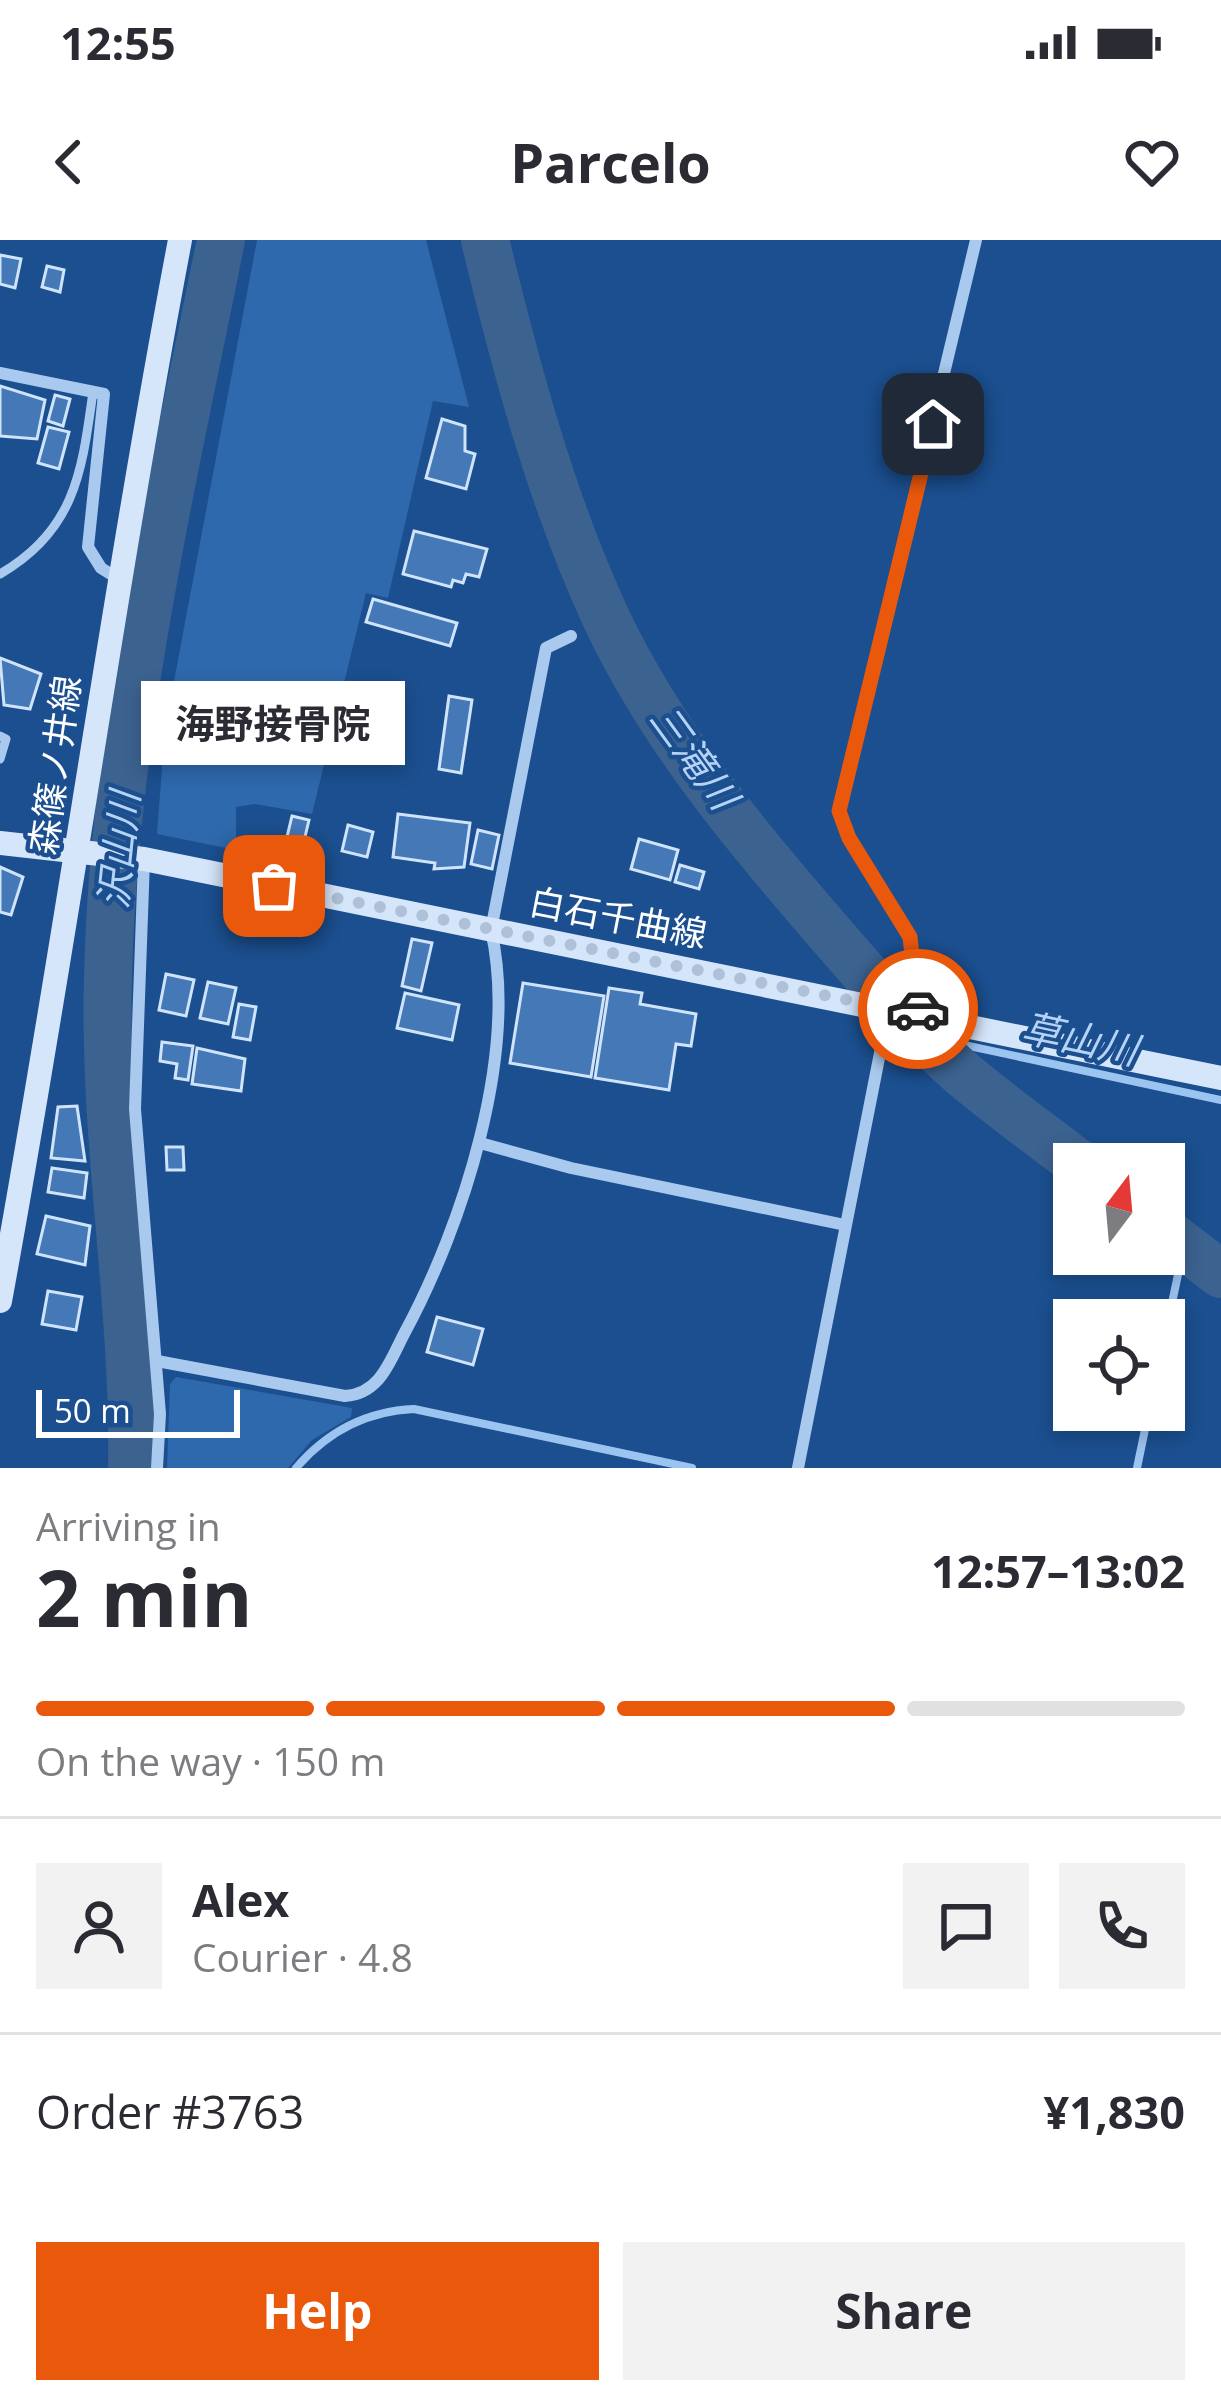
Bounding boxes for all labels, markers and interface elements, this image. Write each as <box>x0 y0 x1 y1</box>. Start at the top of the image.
text: 12:55 <box>60 12 176 73</box>
text: Parcelo <box>510 125 711 199</box>
icon: back <box>36 129 102 195</box>
icon: heart <box>1119 129 1185 195</box>
pin <box>882 373 984 475</box>
icon: home <box>900 391 966 457</box>
street label: 森篠ノ井線 <box>18 672 91 857</box>
callout: 海野接骨院 <box>142 682 406 766</box>
water label: 三滝川 <box>639 693 753 822</box>
text: 海野接骨院 <box>175 696 371 749</box>
water label: 沢山川 <box>85 785 150 911</box>
pin <box>223 835 325 937</box>
icon: bag <box>241 853 307 919</box>
street label: 白石千曲線 <box>525 876 711 959</box>
courier <box>858 949 978 1069</box>
icon: car <box>885 976 951 1042</box>
water label: 草山川 <box>1018 999 1147 1076</box>
north arrow <box>1053 1143 1185 1275</box>
map controls <box>1053 1143 1185 1431</box>
button: locate <box>1053 1299 1185 1431</box>
scale bar <box>36 1384 240 1437</box>
text: 50 m <box>54 1388 131 1433</box>
text: Arriving in <box>36 1499 221 1552</box>
text: 12:57–13:02 <box>931 1540 1185 1601</box>
text: 2 min <box>36 1544 253 1650</box>
text: On the way · 150 m <box>36 1734 385 1787</box>
button: person <box>36 1863 162 1989</box>
button: chat <box>903 1863 1029 1989</box>
button: phone <box>1059 1863 1185 1989</box>
text: Alex <box>192 1869 289 1930</box>
text: Courier · 4.8 <box>192 1930 413 1983</box>
text: Order #3763 <box>36 2081 304 2142</box>
text: ¥1,830 <box>1044 2081 1185 2142</box>
button: Help <box>36 2242 599 2380</box>
button: Share <box>623 2242 1185 2380</box>

